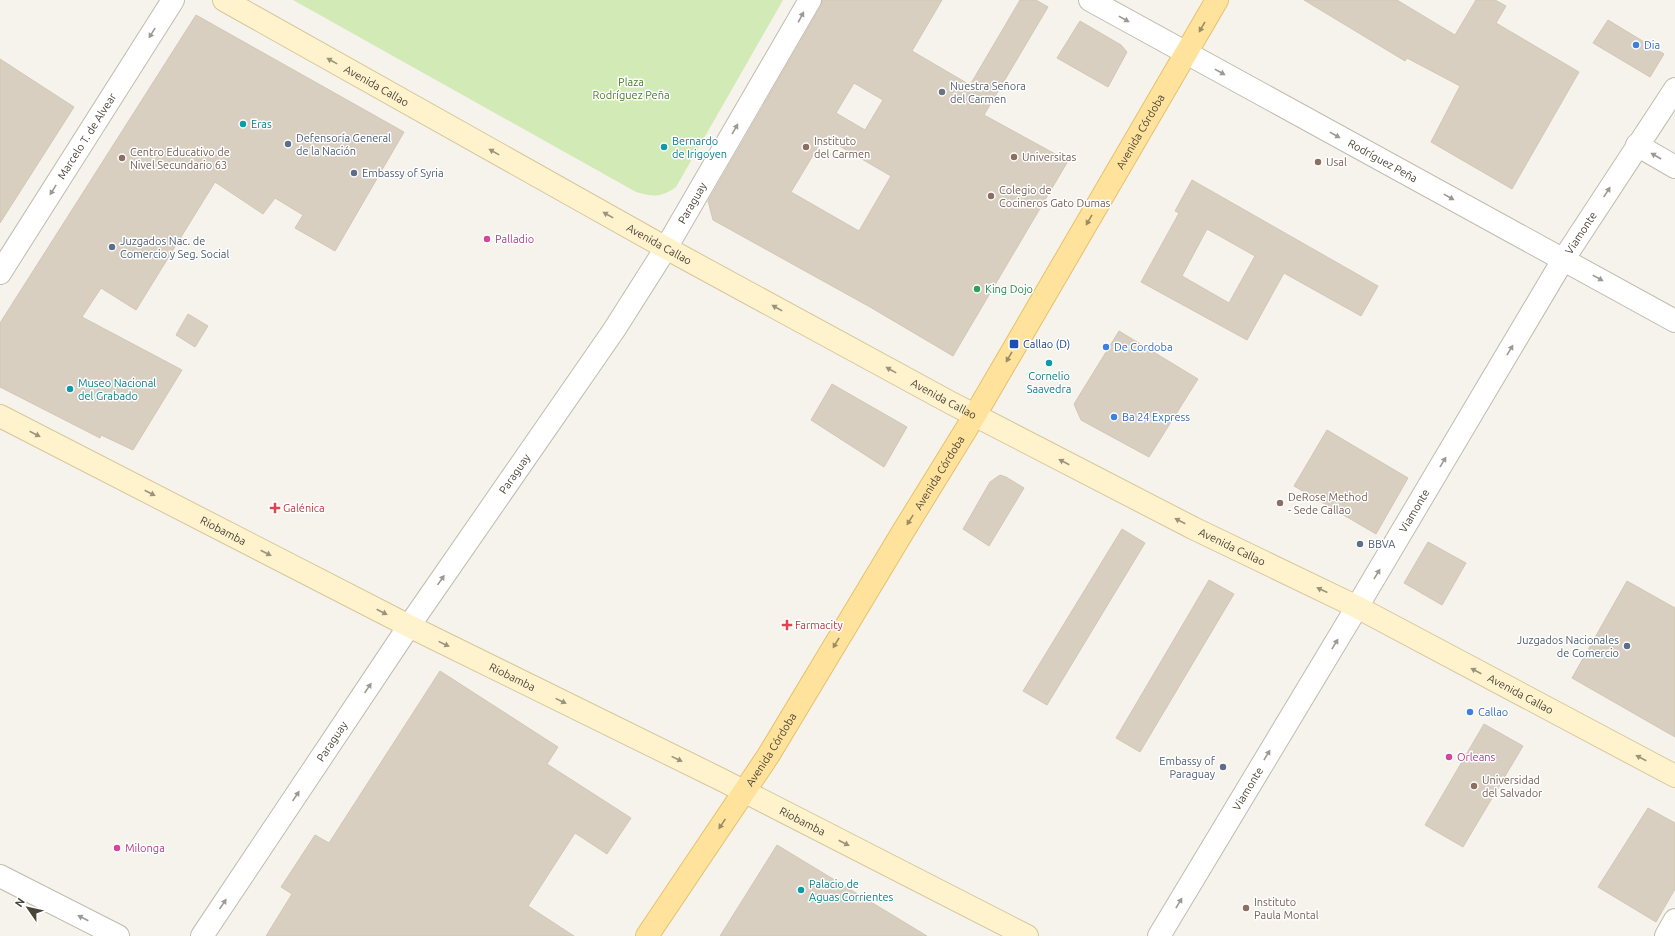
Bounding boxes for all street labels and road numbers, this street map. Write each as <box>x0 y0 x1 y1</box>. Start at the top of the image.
street label: Avenida Callao <box>342 63 411 109</box>
street label: Marcelo T. de Alvear <box>55 90 119 181</box>
street label: Avenida Córdoba <box>1114 92 1167 171</box>
street label: Rodríguez Peña <box>1346 137 1420 185</box>
street label: Paraguay <box>676 180 709 226</box>
street label: Viamonte <box>1563 209 1599 256</box>
street label: Avenida Callao <box>625 221 694 267</box>
street label: Avenida Callao <box>909 377 979 421</box>
street label: Avenida Córdoba <box>912 434 967 512</box>
street label: Paraguay <box>497 451 533 496</box>
street label: Viamonte <box>1397 487 1432 535</box>
street label: Riobamba <box>198 514 248 547</box>
street label: Avenida Callao <box>1197 526 1267 568</box>
street label: Riobamba <box>487 661 537 693</box>
street label: Avenida Callao <box>1485 671 1555 717</box>
street label: Avenida Córdoba <box>743 711 799 788</box>
street label: Paraguay <box>314 719 350 764</box>
street label: Viamonte <box>1230 765 1265 812</box>
street label: Riobamba <box>778 805 827 838</box>

